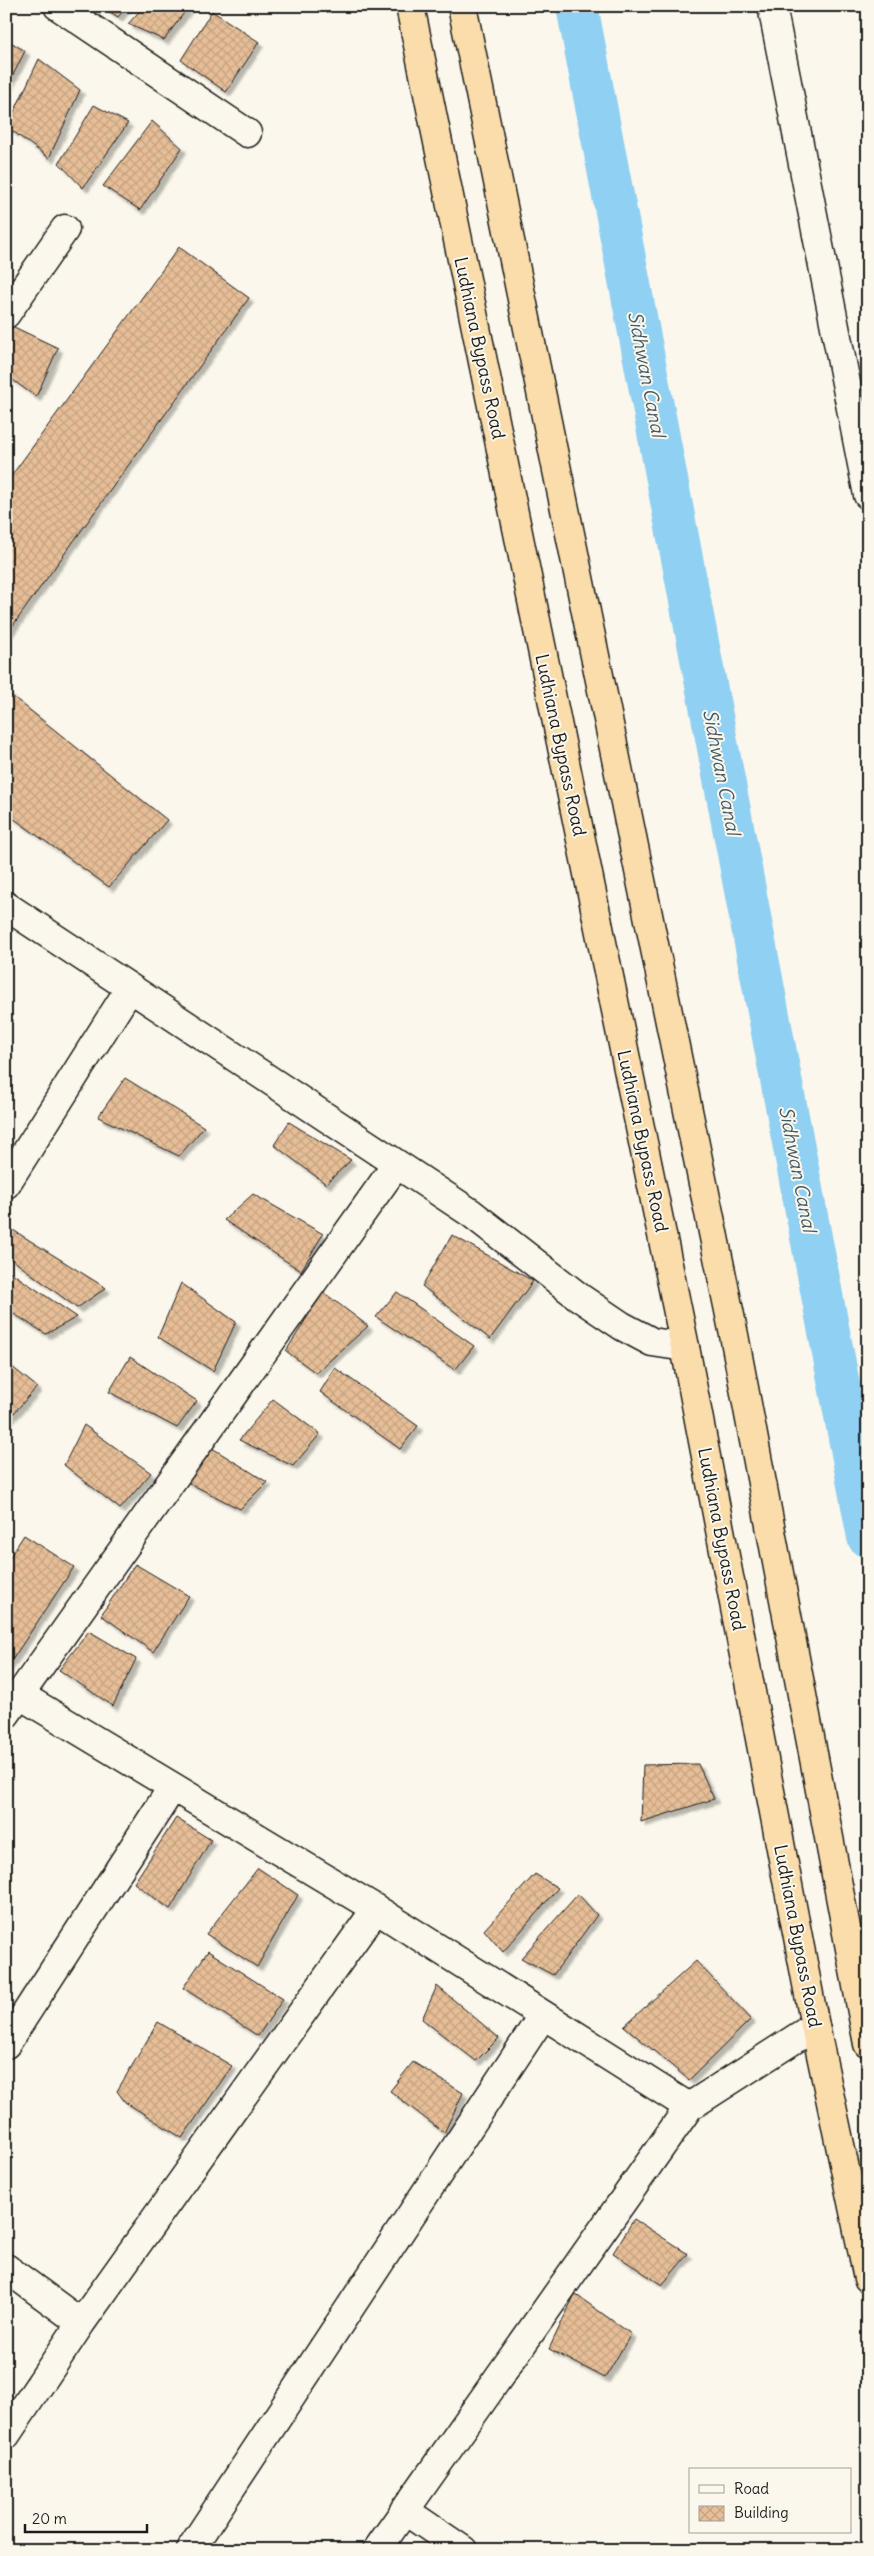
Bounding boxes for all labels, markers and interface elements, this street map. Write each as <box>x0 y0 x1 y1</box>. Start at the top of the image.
street label: Ludhiana Bypass Road <box>449 255 511 442</box>
water label: Sidhwan Canal <box>623 309 671 442</box>
street label: Ludhiana Bypass Road <box>530 652 592 839</box>
water label: Sidhwan Canal <box>698 707 746 840</box>
street label: Ludhiana Bypass Road <box>612 1048 674 1235</box>
water label: Sidhwan Canal <box>774 1104 822 1237</box>
street label: Ludhiana Bypass Road <box>693 1446 751 1633</box>
street label: Ludhiana Bypass Road <box>769 1843 827 2030</box>
legend <box>689 2468 852 2534</box>
text: Road <box>734 2479 769 2498</box>
scale bar <box>25 2501 148 2533</box>
text: Building <box>734 2503 789 2522</box>
text: 20 m <box>32 2509 67 2528</box>

